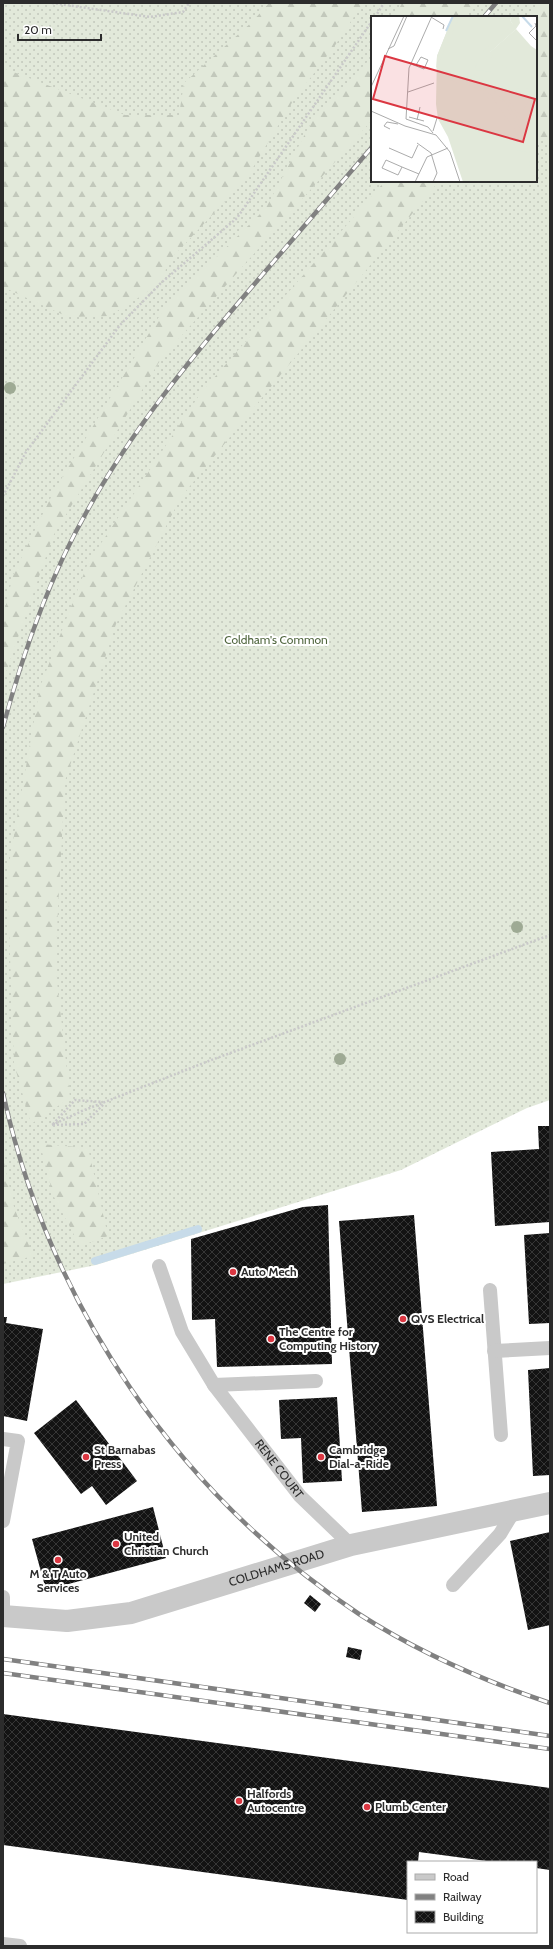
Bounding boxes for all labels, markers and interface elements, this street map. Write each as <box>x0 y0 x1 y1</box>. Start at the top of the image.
scale bar <box>18 16 101 42</box>
inset map <box>371 16 537 182</box>
text: 20 m <box>24 22 52 37</box>
park label: Coldham's Common <box>224 632 328 647</box>
place label: Auto Mech <box>241 1264 297 1279</box>
marker: Auto Mech <box>228 1267 238 1277</box>
place label: QVS Electrical <box>411 1311 484 1326</box>
marker: QVS Electrical <box>398 1314 408 1324</box>
place label: The Centre for Computing History <box>279 1324 378 1353</box>
marker: The Centre for Computing History <box>266 1334 276 1344</box>
street label: RENE COURT <box>252 1436 307 1502</box>
place label: St Barnabas Press <box>94 1442 156 1471</box>
place label: Cambridge Dial-a-Ride <box>329 1442 389 1471</box>
marker: St Barnabas Press <box>81 1452 91 1462</box>
marker: Cambridge Dial-a-Ride <box>316 1452 326 1462</box>
place label: United Christian Church <box>124 1529 209 1558</box>
marker: United Christian Church <box>111 1539 121 1549</box>
street label: COLDHAMS ROAD <box>227 1546 326 1589</box>
marker: M & T Auto Services <box>53 1555 63 1565</box>
place label: M & T Auto Services <box>29 1566 87 1595</box>
place label: Halfords Autocentre <box>247 1786 304 1815</box>
marker: Halfords Autocentre <box>234 1796 244 1806</box>
place label: Plumb Center <box>375 1799 446 1814</box>
marker: Plumb Center <box>362 1802 372 1812</box>
legend <box>407 1861 537 1933</box>
text: Road <box>443 1869 469 1884</box>
text: Railway <box>443 1889 481 1904</box>
text: Building <box>443 1909 485 1924</box>

